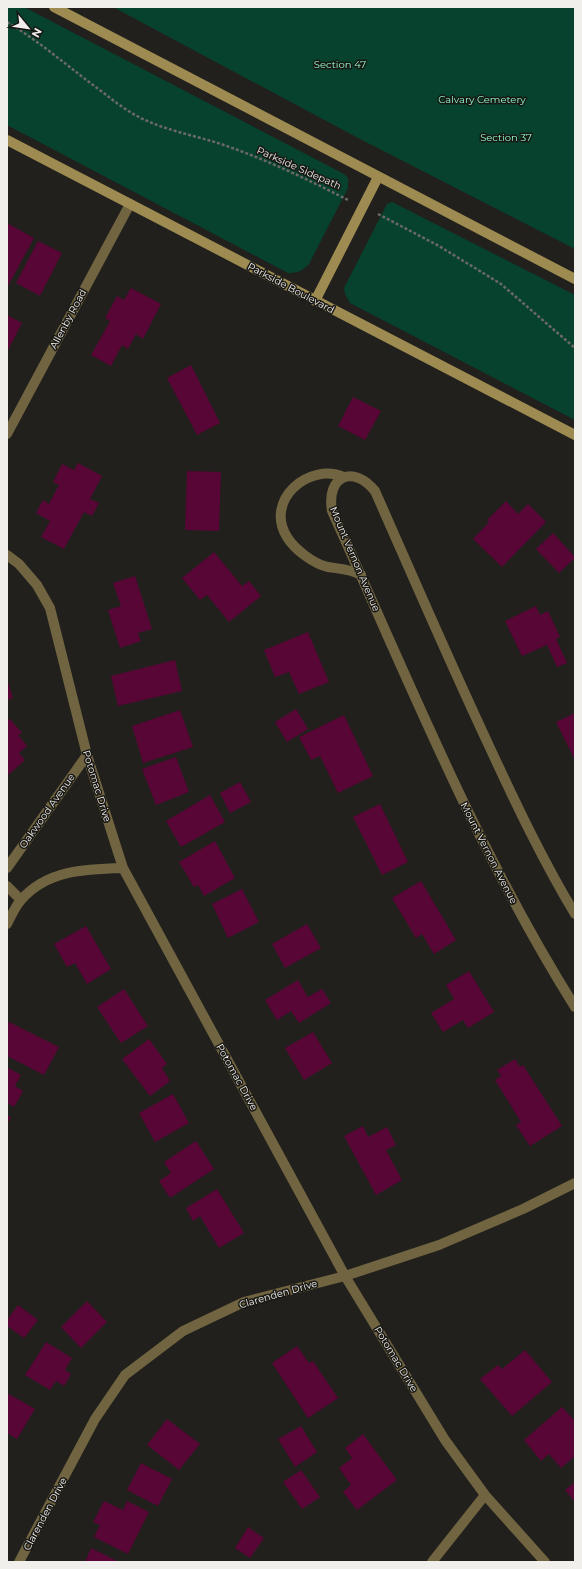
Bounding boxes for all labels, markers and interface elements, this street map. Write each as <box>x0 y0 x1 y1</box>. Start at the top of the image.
north arrow <box>8 8 48 48</box>
text: N <box>28 26 45 40</box>
park label: Section 47 <box>314 58 366 71</box>
park label: Calvary Cemetery <box>438 93 526 106</box>
park label: Section 37 <box>480 131 532 144</box>
street label: Parkside Sidepath <box>255 144 343 192</box>
street label: Parkside Boulevard <box>245 260 337 316</box>
street label: Allenby Road <box>47 287 89 351</box>
street label: Mount Vernon Avenue <box>327 505 383 613</box>
street label: Potomac Drive <box>80 749 114 823</box>
street label: Oakwood Avenue <box>16 771 78 851</box>
street label: Mount Vernon Avenue <box>458 800 520 906</box>
street label: Potomac Drive <box>213 1041 261 1113</box>
street label: Clarenden Drive <box>237 1277 319 1311</box>
street label: Potomac Drive <box>371 1324 421 1394</box>
street label: Clarenden Drive <box>20 1475 70 1553</box>

